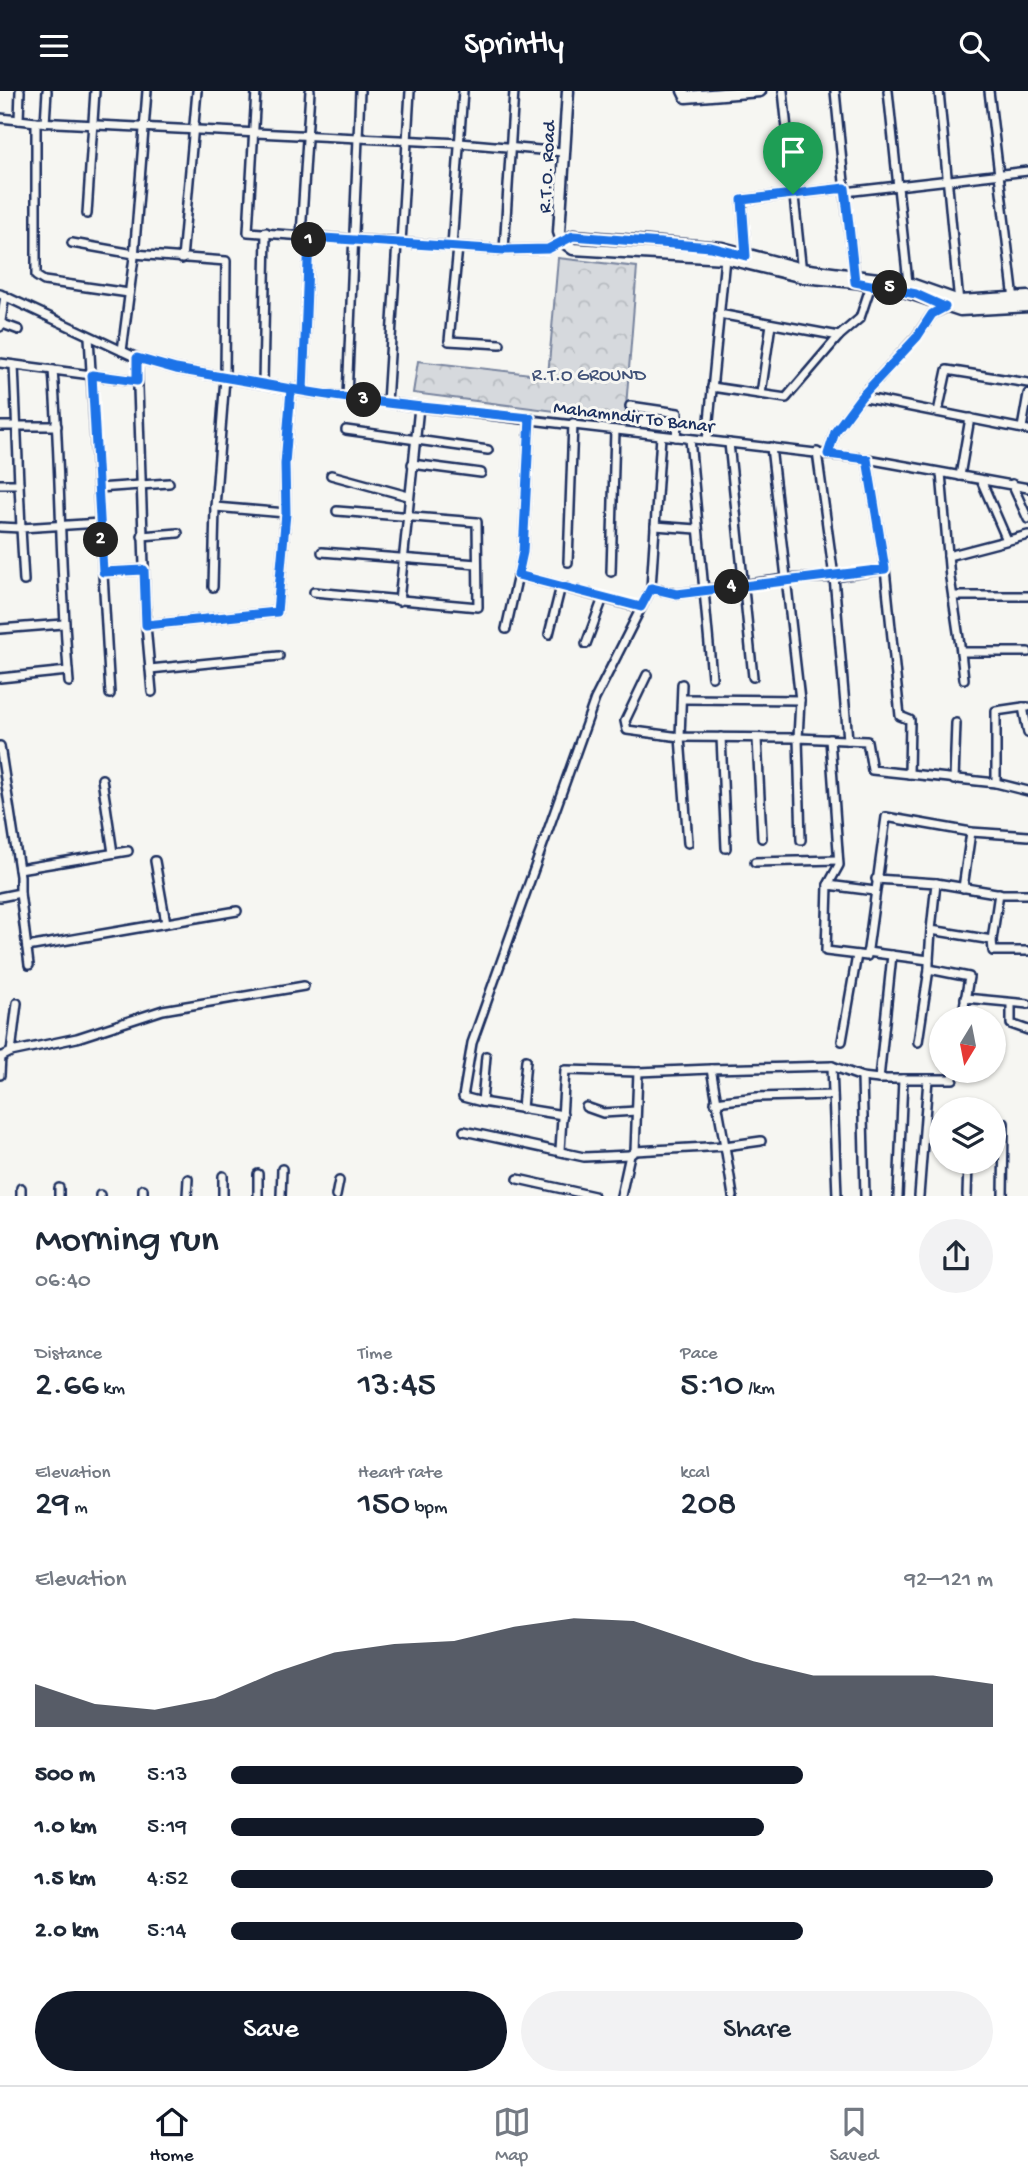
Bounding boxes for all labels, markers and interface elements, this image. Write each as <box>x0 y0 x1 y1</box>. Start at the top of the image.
icon: menu <box>35 27 73 65</box>
text: Sprintly <box>464 27 564 65</box>
icon: search <box>955 27 993 65</box>
street label: R.T.O. Road <box>535 118 562 214</box>
pin <box>763 122 823 194</box>
icon: arrive <box>774 133 812 171</box>
pin: 1 <box>292 223 326 257</box>
text: 1 <box>305 228 312 251</box>
pin: 5 <box>872 271 908 305</box>
text: 5 <box>885 276 895 299</box>
park label: R.T.O GROUND <box>532 365 647 388</box>
pin: 3 <box>346 383 382 417</box>
text: 3 <box>359 388 368 411</box>
street label: Mahamndir To Banar <box>552 397 717 440</box>
pin: 2 <box>84 523 119 557</box>
text: 2 <box>96 528 105 551</box>
pin: 4 <box>714 569 750 605</box>
text: 4 <box>727 575 736 598</box>
north arrow <box>929 1006 1006 1083</box>
map controls <box>929 1006 1006 1174</box>
button: layers <box>929 1097 1006 1174</box>
button: share <box>919 1219 993 1293</box>
text: Morning run <box>35 1220 219 1264</box>
text: 06:40 <box>35 1268 91 1295</box>
text: Distance <box>35 1343 102 1366</box>
text: Time <box>358 1343 392 1366</box>
text: Pace <box>680 1343 718 1366</box>
text: 2.66 <box>35 1366 99 1407</box>
text: 13:45 <box>358 1366 436 1407</box>
text: 5:10 <box>680 1366 744 1407</box>
text: km <box>99 1378 125 1401</box>
text: /km <box>744 1378 775 1401</box>
text: Elevation <box>35 1462 111 1485</box>
text: Heart rate <box>358 1462 443 1485</box>
text: kcal <box>680 1462 710 1485</box>
text: 29 <box>35 1485 70 1526</box>
text: 150 <box>358 1485 410 1526</box>
text: 208 <box>680 1485 737 1526</box>
text: m <box>70 1497 88 1520</box>
text: bpm <box>410 1497 447 1520</box>
text: Elevation <box>35 1567 126 1594</box>
text: 92–121 m <box>904 1567 993 1594</box>
text: 500 m <box>35 1762 95 1789</box>
text: 5:13 <box>147 1762 188 1789</box>
text: 1.0 km <box>35 1814 97 1841</box>
text: 5:19 <box>147 1814 187 1841</box>
text: 1.5 km <box>35 1866 96 1893</box>
text: 4:52 <box>147 1866 188 1893</box>
text: 2.0 km <box>35 1918 99 1945</box>
text: 5:14 <box>147 1918 187 1945</box>
button: Save <box>35 1991 507 2071</box>
button: Share <box>521 1991 993 2071</box>
tab: Home <box>150 2103 194 2168</box>
tab: Map <box>493 2103 531 2168</box>
tab: Saved <box>830 2103 878 2168</box>

